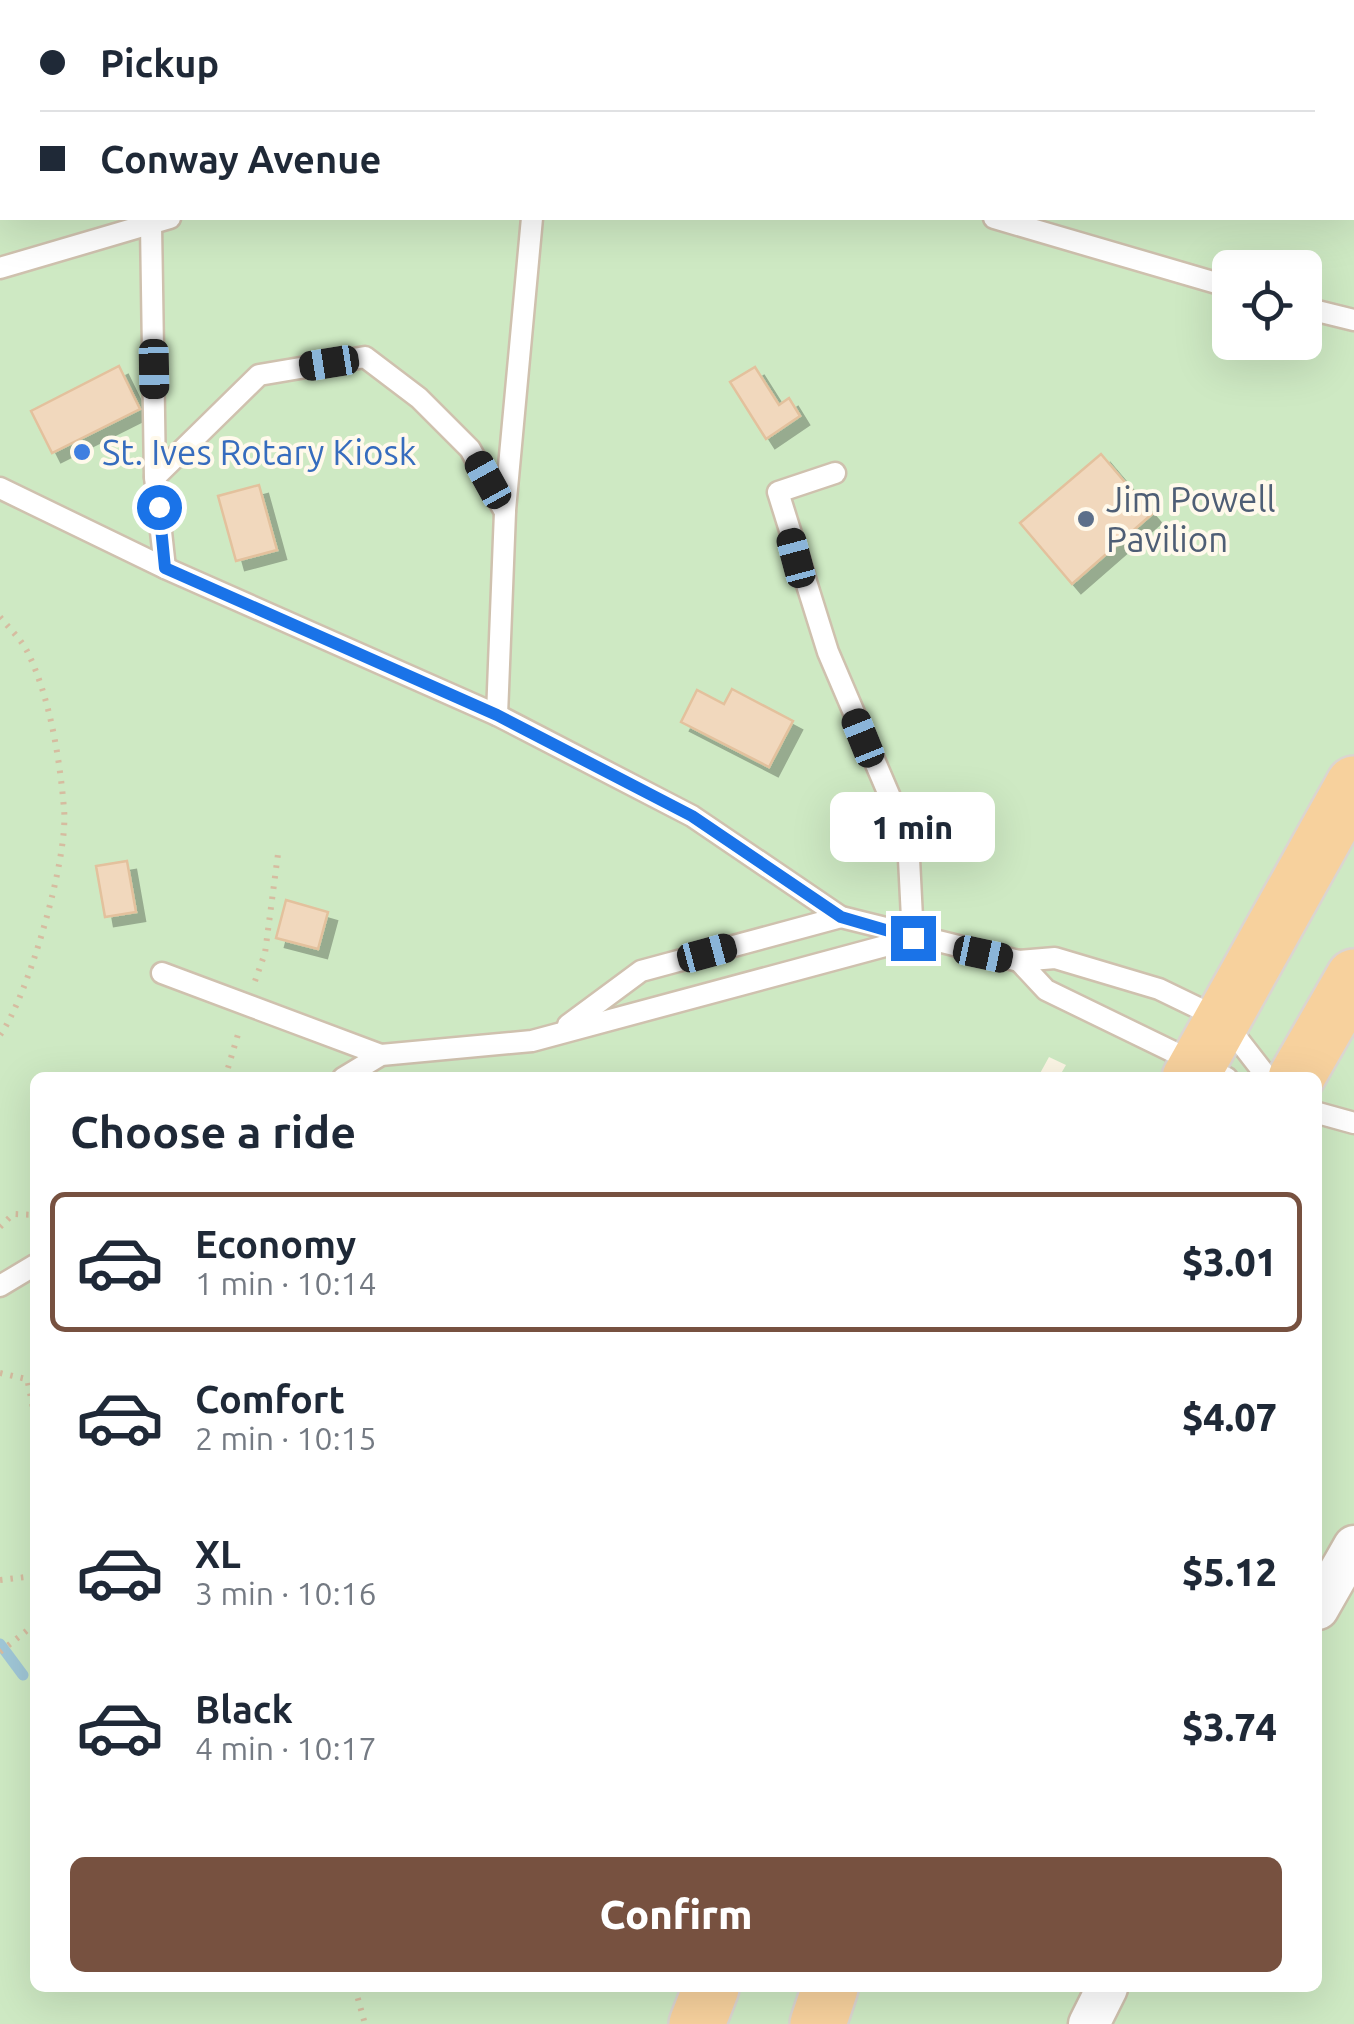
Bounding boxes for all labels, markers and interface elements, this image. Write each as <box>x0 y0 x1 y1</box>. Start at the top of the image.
text: Pickup <box>100 42 219 84</box>
text: Conway Avenue <box>100 138 381 180</box>
map controls <box>1212 250 1322 360</box>
button: locate <box>1212 250 1322 360</box>
car <box>138 339 170 399</box>
car <box>297 343 361 383</box>
place label: St. Ives Rotary Kiosk <box>102 432 417 472</box>
marker: St. Ives Rotary Kiosk <box>71 441 93 463</box>
car <box>460 446 516 514</box>
place label: Jim Powell Pavilion <box>1106 479 1276 559</box>
route start <box>137 485 182 530</box>
marker: Jim Powell Pavilion <box>1075 508 1097 530</box>
car <box>774 525 818 591</box>
car <box>838 705 888 771</box>
callout: 1 min <box>830 793 996 863</box>
text: 1 min <box>872 809 953 845</box>
route end <box>891 916 936 961</box>
car <box>674 931 740 975</box>
car <box>951 933 1015 975</box>
text: Choose a ride <box>70 1106 356 1157</box>
icon: car <box>75 1217 165 1307</box>
text: Economy <box>195 1223 356 1265</box>
text: $3.01 <box>1182 1241 1277 1283</box>
text: 1 min · 10:14 <box>195 1265 377 1301</box>
icon: car <box>75 1372 165 1462</box>
text: Comfort <box>195 1378 345 1420</box>
text: $4.07 <box>1182 1396 1277 1438</box>
text: 2 min · 10:15 <box>195 1420 377 1456</box>
icon: car <box>75 1527 165 1617</box>
text: XL <box>195 1533 241 1575</box>
text: $5.12 <box>1182 1551 1277 1593</box>
text: 3 min · 10:16 <box>195 1575 377 1611</box>
icon: car <box>75 1682 165 1772</box>
text: Black <box>195 1688 293 1730</box>
text: $3.74 <box>1182 1706 1277 1748</box>
text: 4 min · 10:17 <box>195 1730 377 1766</box>
button: Confirm <box>70 1857 1282 1972</box>

